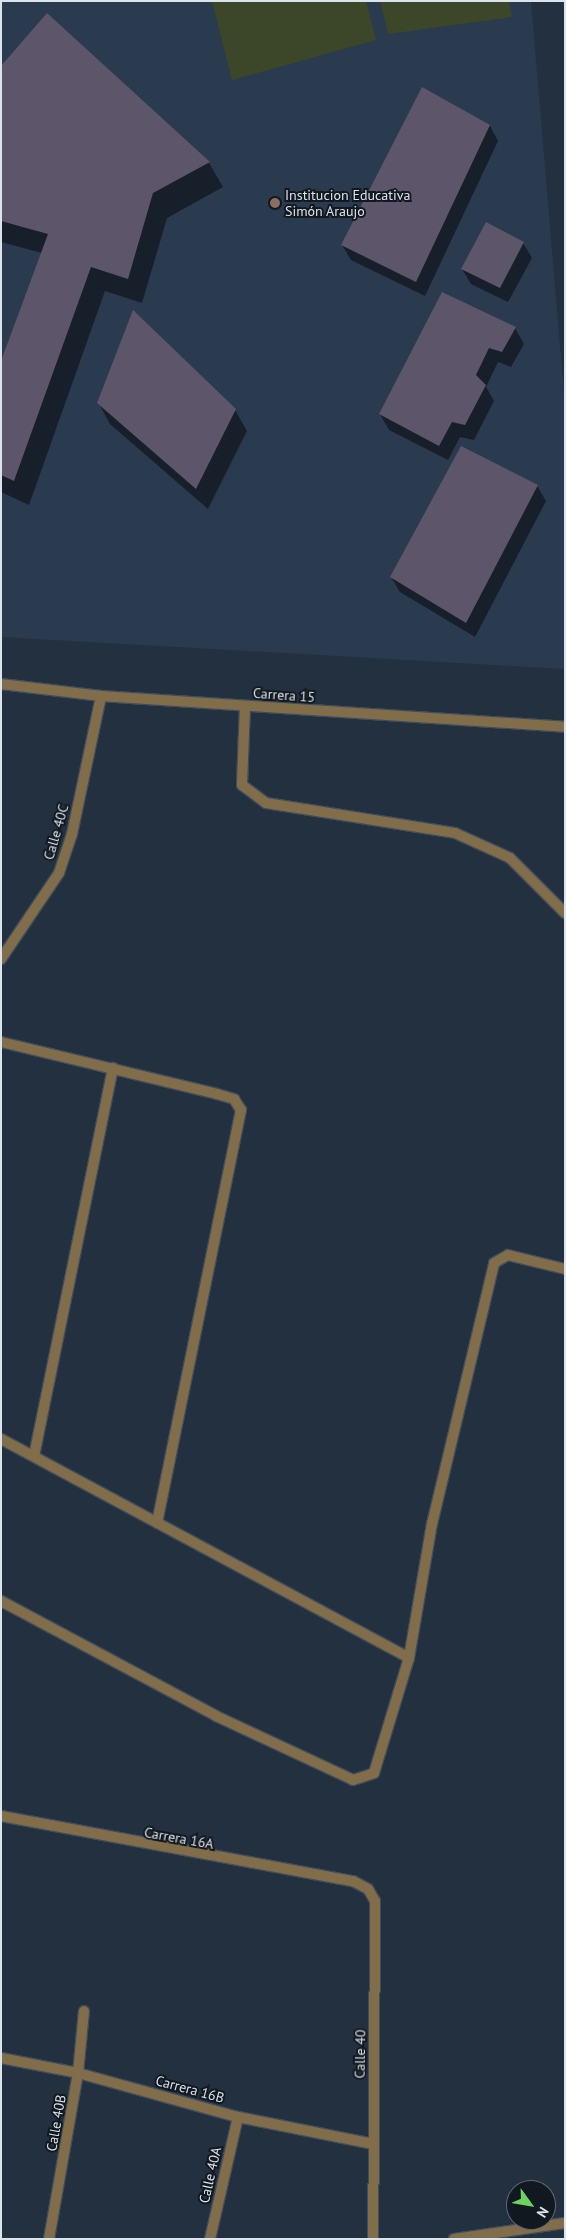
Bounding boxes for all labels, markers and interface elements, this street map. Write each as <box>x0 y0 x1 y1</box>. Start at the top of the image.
place label: Institucion Educativa Simón Araujo <box>285 187 410 220</box>
marker: Institucion Educativa Simón Araujo <box>269 197 281 209</box>
street label: Carrera 15 <box>252 684 316 706</box>
street label: Calle 40C <box>40 802 72 862</box>
street label: Carrera 16A <box>143 1824 215 1852</box>
street label: Calle 40 <box>351 2029 369 2079</box>
street label: Carrera 16B <box>154 2072 226 2106</box>
street label: Calle 40B <box>43 2093 69 2153</box>
street label: Calle 40A <box>195 2145 225 2205</box>
north arrow <box>506 2180 556 2230</box>
text: N <box>533 2204 553 2221</box>

